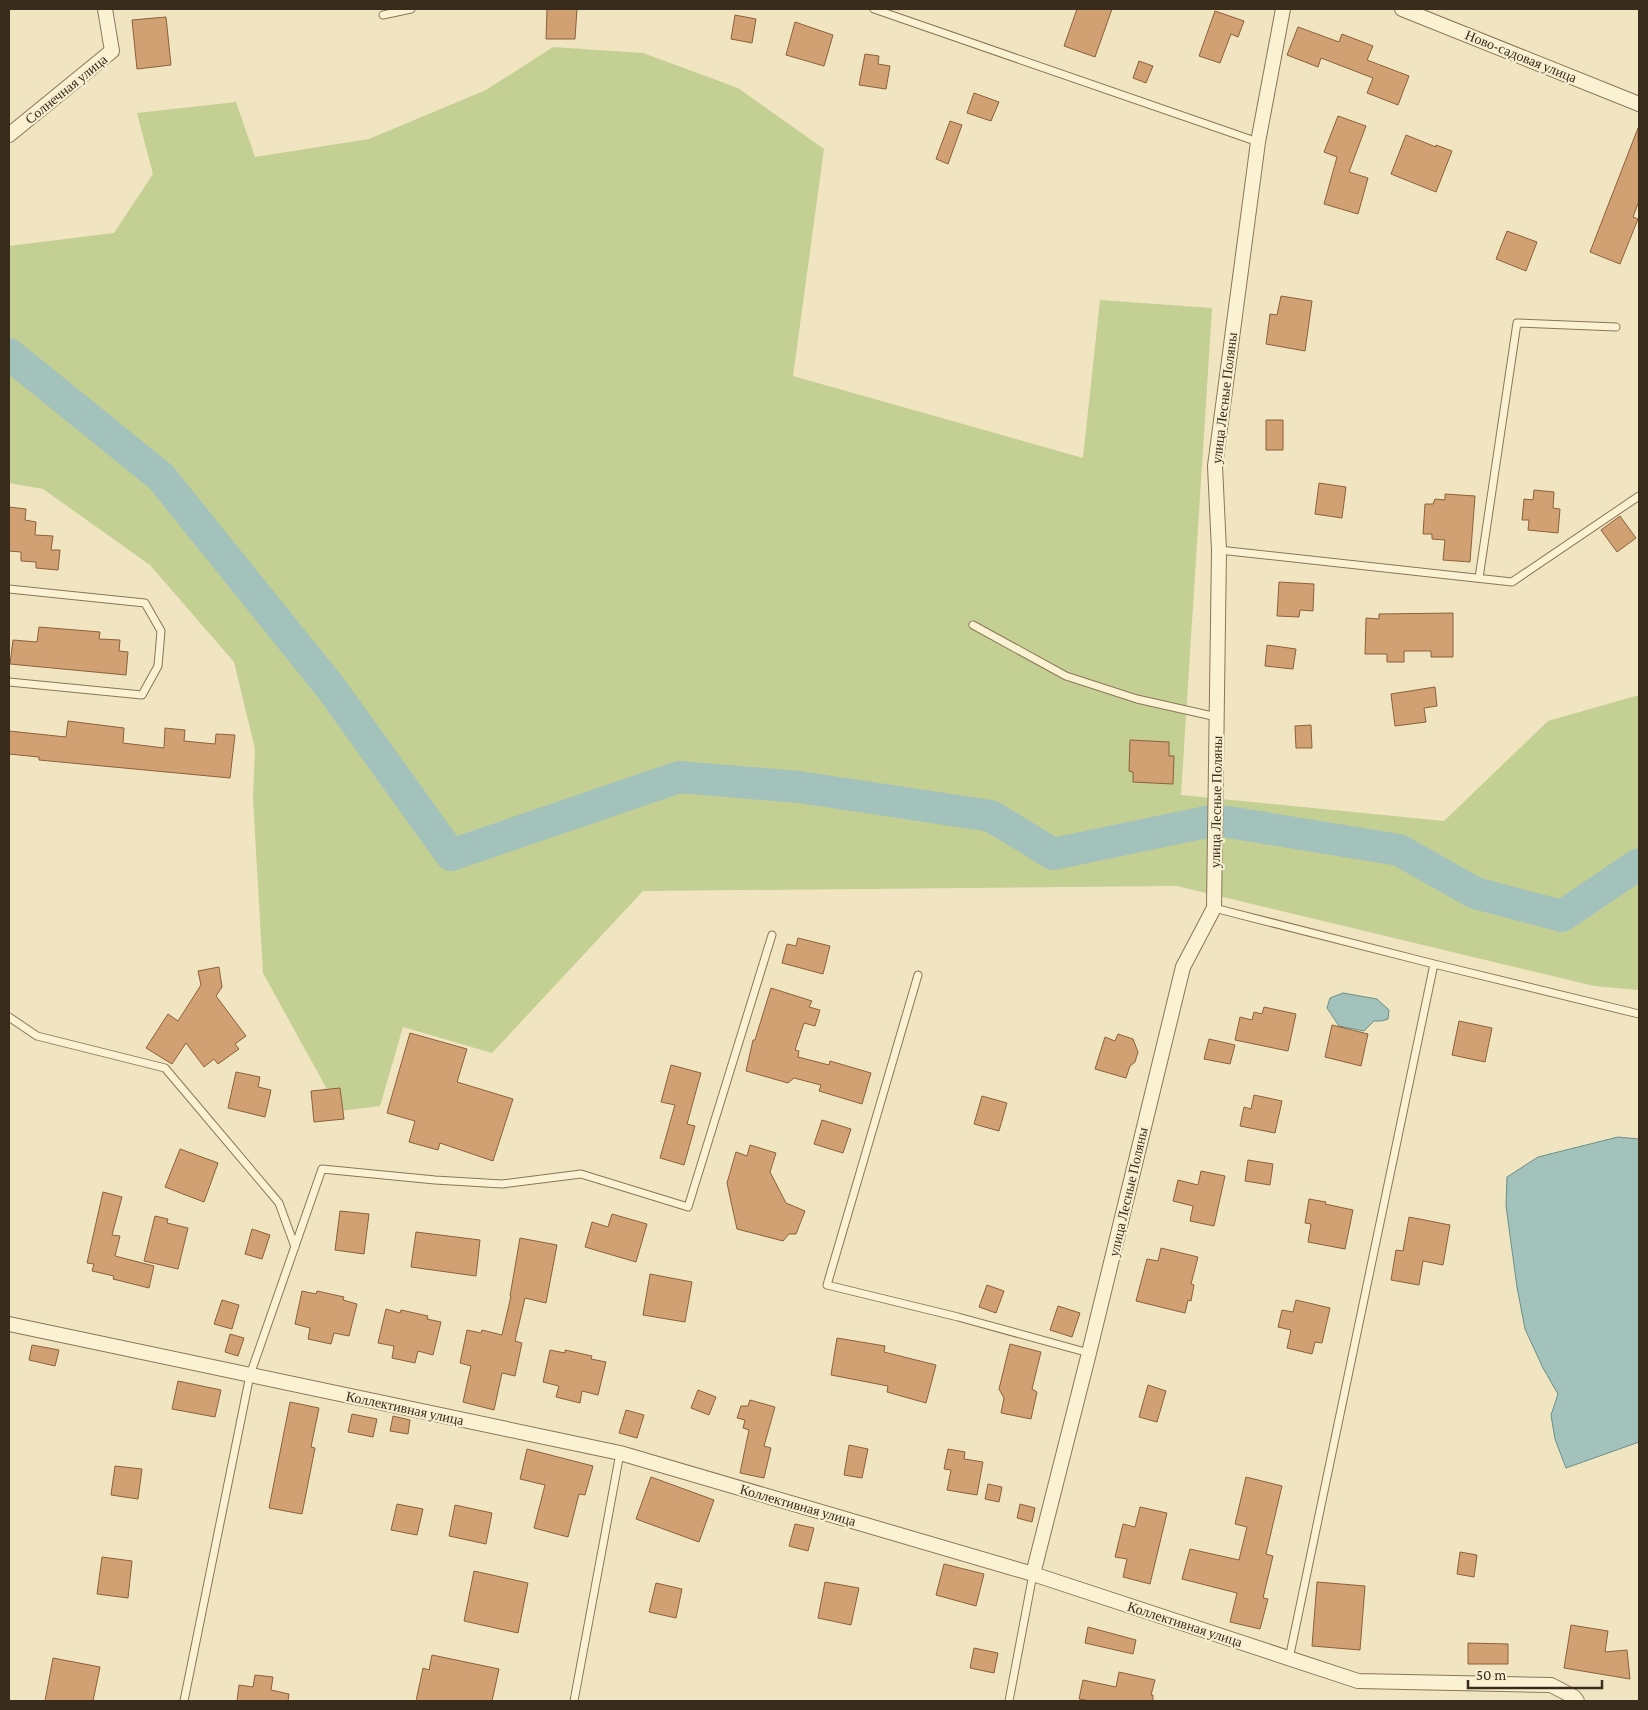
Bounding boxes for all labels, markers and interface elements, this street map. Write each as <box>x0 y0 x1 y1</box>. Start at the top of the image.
street label: Ново-садовая улица <box>1463 26 1580 86</box>
street label: Солнечная улица <box>22 51 111 127</box>
street label: улица Лесные Поляны <box>1208 331 1240 465</box>
street label: улица Лесные Поляны <box>1207 735 1225 868</box>
street label: улица Лесные Поляны <box>1105 1125 1151 1258</box>
street label: Коллективная улица <box>345 1388 466 1428</box>
street label: Коллективная улица <box>738 1481 859 1529</box>
street label: Коллективная улица <box>1126 1598 1245 1650</box>
scale bar <box>1468 1658 1602 1690</box>
text: 50 m <box>1476 1667 1506 1683</box>

